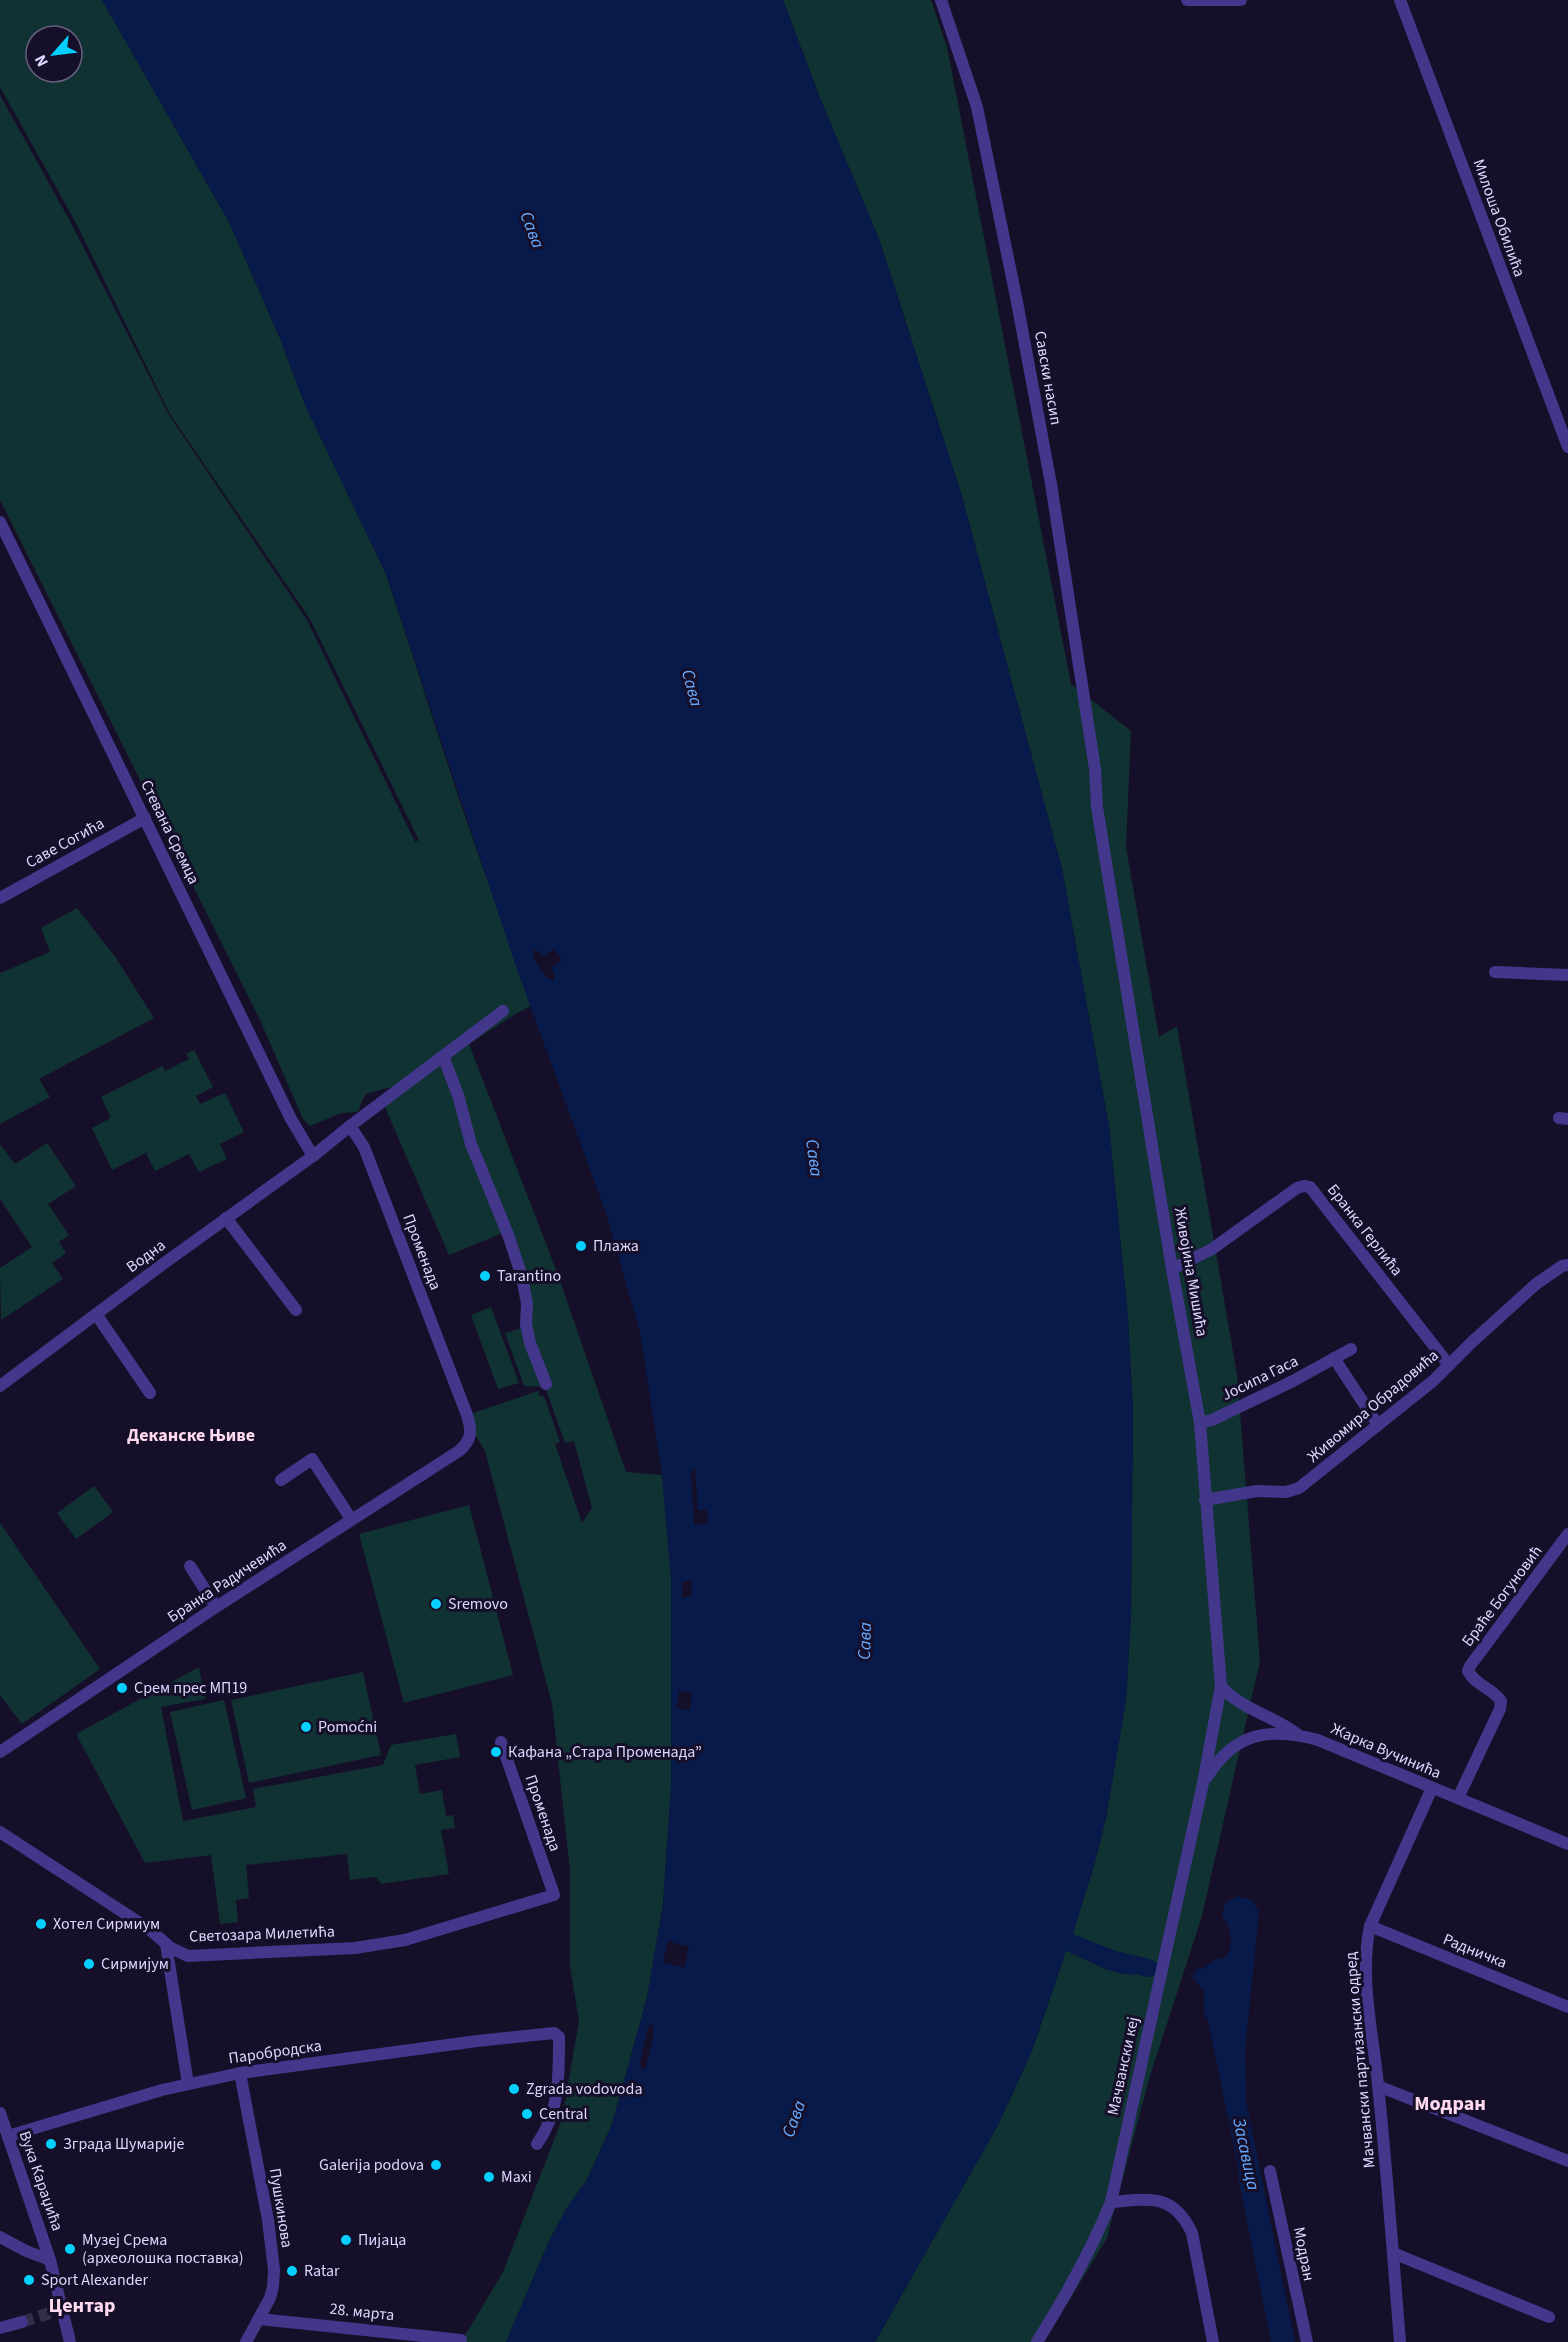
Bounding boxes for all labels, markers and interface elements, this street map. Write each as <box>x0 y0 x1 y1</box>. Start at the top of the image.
north arrow <box>24 24 84 84</box>
text: N <box>29 51 54 70</box>
street label: Милоша Обилића <box>1468 156 1530 280</box>
water label: Сава <box>514 208 551 252</box>
street label: Савски насип <box>1029 329 1067 427</box>
water label: Сава <box>675 667 709 710</box>
street label: Стевана Сремца <box>135 776 205 888</box>
street label: Саве Согића <box>22 812 108 874</box>
water label: Сава <box>799 1138 829 1179</box>
street label: Бранка Герлића <box>1322 1179 1408 1281</box>
street label: Живојина Мишића <box>1169 1206 1213 1338</box>
street label: Променада <box>397 1211 447 1293</box>
street label: Водна <box>122 1234 170 1278</box>
place label: Плажа <box>593 1235 639 1257</box>
marker: Плажа <box>574 1239 588 1253</box>
place label: Tarantino <box>497 1265 561 1287</box>
marker: Tarantino <box>478 1269 492 1283</box>
street label: Живомира Обрадовића <box>1303 1344 1443 1468</box>
street label: Јосипа Гаса <box>1218 1350 1302 1406</box>
district label: Деканске Њиве <box>127 1423 255 1448</box>
street label: Бранка Радичевића <box>163 1534 291 1628</box>
street label: Браће Богуновић <box>1457 1541 1547 1651</box>
place label: Sremovo <box>448 1593 508 1615</box>
marker: Sremovo <box>429 1597 443 1611</box>
water label: Сава <box>852 1621 878 1660</box>
place label: Срем прес МП19 <box>134 1677 247 1699</box>
marker: Срем прес МП19 <box>115 1681 129 1695</box>
place label: Pomoćni <box>318 1716 377 1738</box>
street label: Жарка Вучинића <box>1327 1718 1445 1784</box>
marker: Pomoćni <box>299 1720 313 1734</box>
place label: Кафана „Стара Променада” <box>508 1741 702 1763</box>
marker: Кафана „Стара Променада” <box>489 1745 503 1759</box>
street label: Променада <box>520 1772 566 1854</box>
place label: Хотел Сирмиум <box>53 1913 160 1935</box>
marker: Хотел Сирмиум <box>34 1917 48 1931</box>
street label: Светозара Милетића <box>189 1920 335 1948</box>
street label: Радничка <box>1440 1928 1510 1974</box>
street label: Мачвански партизански одред <box>1340 1951 1380 2169</box>
place label: Сирмијум <box>101 1953 169 1975</box>
marker: Сирмијум <box>82 1957 96 1971</box>
street label: Мачвански кеј <box>1102 2015 1144 2117</box>
street label: Паробродска <box>227 2035 323 2069</box>
place label: Zgrada vodovoda <box>526 2078 642 2100</box>
marker: Zgrada vodovoda <box>507 2082 521 2096</box>
district label: Модран <box>1414 2090 1486 2118</box>
water label: Сава <box>776 2097 812 2141</box>
place label: Central <box>539 2103 588 2125</box>
marker: Central <box>520 2107 534 2121</box>
water label: Засавица <box>1226 2115 1266 2193</box>
street label: Вука Караџића <box>14 2128 68 2234</box>
place label: Зграда Шумарије <box>63 2133 185 2155</box>
marker: Зграда Шумарије <box>44 2137 58 2151</box>
place label: Galerija podova <box>319 2154 424 2176</box>
marker: Galerija podova <box>429 2158 443 2172</box>
street label: Пушкинова <box>264 2166 298 2250</box>
place label: Maxi <box>501 2166 532 2188</box>
marker: Maxi <box>482 2170 496 2184</box>
street label: Модран <box>1288 2225 1320 2283</box>
place label: Музеј Срема (археолошка поставка) <box>82 2229 244 2269</box>
place label: Пијаца <box>358 2229 406 2251</box>
marker: Пијаца <box>339 2233 353 2247</box>
marker: Музеј Срема (археолошка поставка) <box>63 2242 77 2256</box>
place label: Ratar <box>304 2260 340 2282</box>
marker: Ratar <box>285 2264 299 2278</box>
place label: Sport Alexander <box>41 2269 148 2291</box>
marker: Sport Alexander <box>22 2273 36 2287</box>
district label: Центар <box>48 2292 116 2320</box>
street label: 28. марта <box>329 2298 395 2326</box>

